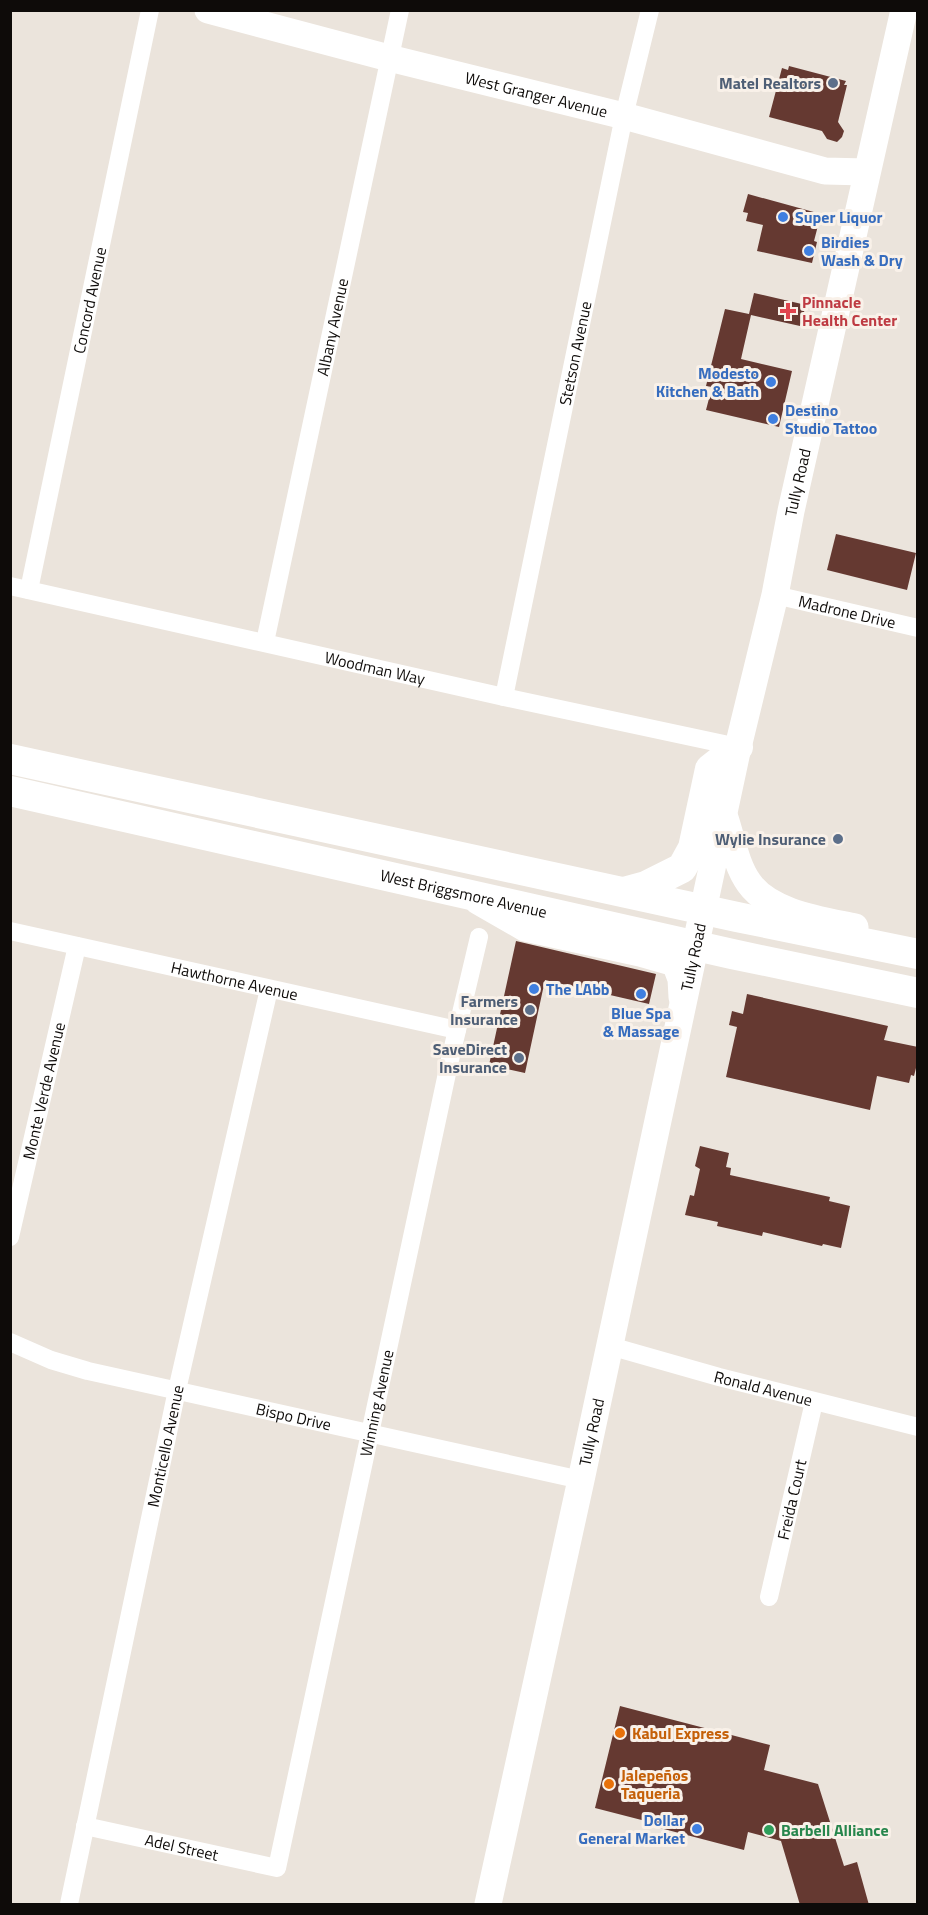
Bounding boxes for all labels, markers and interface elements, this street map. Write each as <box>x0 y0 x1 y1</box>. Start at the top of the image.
street label: West Granger Avenue <box>463 65 610 124</box>
place label: Matel Realtors <box>719 71 821 95</box>
marker: Matel Realtors <box>826 76 840 90</box>
place label: Super Liquor <box>795 205 883 229</box>
marker: Super Liquor <box>776 210 790 224</box>
place label: Birdies Wash & Dry <box>821 230 903 272</box>
marker: Birdies Wash & Dry <box>802 244 816 258</box>
street label: Concord Avenue <box>67 245 112 356</box>
street label: Albany Avenue <box>310 276 354 378</box>
place label: Pinnacle Health Center <box>802 290 897 332</box>
street label: Stetson Avenue <box>553 299 597 408</box>
marker: Pinnacle Health Center <box>779 302 797 320</box>
place label: Modesto Kitchen & Bath <box>656 361 759 403</box>
marker: Modesto Kitchen & Bath <box>764 375 778 389</box>
place label: Destino Studio Tattoo <box>785 398 877 440</box>
marker: Destino Studio Tattoo <box>766 412 780 426</box>
street label: Tully Road <box>778 446 817 518</box>
street label: Madrone Drive <box>796 589 898 634</box>
street label: Woodman Way <box>322 645 428 691</box>
place label: Wylie Insurance <box>715 827 826 851</box>
marker: Wylie Insurance <box>831 832 845 846</box>
street label: West Briggsmore Avenue <box>378 863 549 924</box>
street label: Tully Road <box>674 921 712 993</box>
street label: Hawthorne Avenue <box>169 955 300 1006</box>
place label: The LAbb <box>546 977 610 1001</box>
marker: The LAbb <box>527 982 541 996</box>
marker: Blue Spa & Massage <box>634 987 648 1001</box>
place label: Farmers Insurance <box>450 989 518 1031</box>
place label: Blue Spa & Massage <box>603 1001 679 1043</box>
marker: Farmers Insurance <box>523 1003 537 1017</box>
street label: Monte Verde Avenue <box>16 1020 71 1162</box>
place label: SaveDirect Insurance <box>433 1037 507 1079</box>
marker: SaveDirect Insurance <box>512 1051 526 1065</box>
street label: Winning Avenue <box>353 1347 400 1459</box>
street label: Ronald Avenue <box>712 1364 815 1412</box>
street label: Monticello Avenue <box>141 1383 190 1509</box>
street label: Tully Road <box>572 1396 610 1468</box>
street label: Bispo Drive <box>254 1397 333 1436</box>
street label: Freida Court <box>771 1457 812 1542</box>
place label: Kabul Express <box>632 1721 729 1745</box>
marker: Kabul Express <box>613 1726 627 1740</box>
place label: Jalepeños Taqueria <box>621 1763 688 1805</box>
marker: Jalepeños Taqueria <box>602 1777 616 1791</box>
place label: Dollar General Market <box>578 1808 685 1850</box>
place label: Barbell Alliance <box>781 1818 889 1842</box>
marker: Dollar General Market <box>690 1822 704 1836</box>
marker: Barbell Alliance <box>762 1823 776 1837</box>
street label: Adel Street <box>143 1827 221 1867</box>

